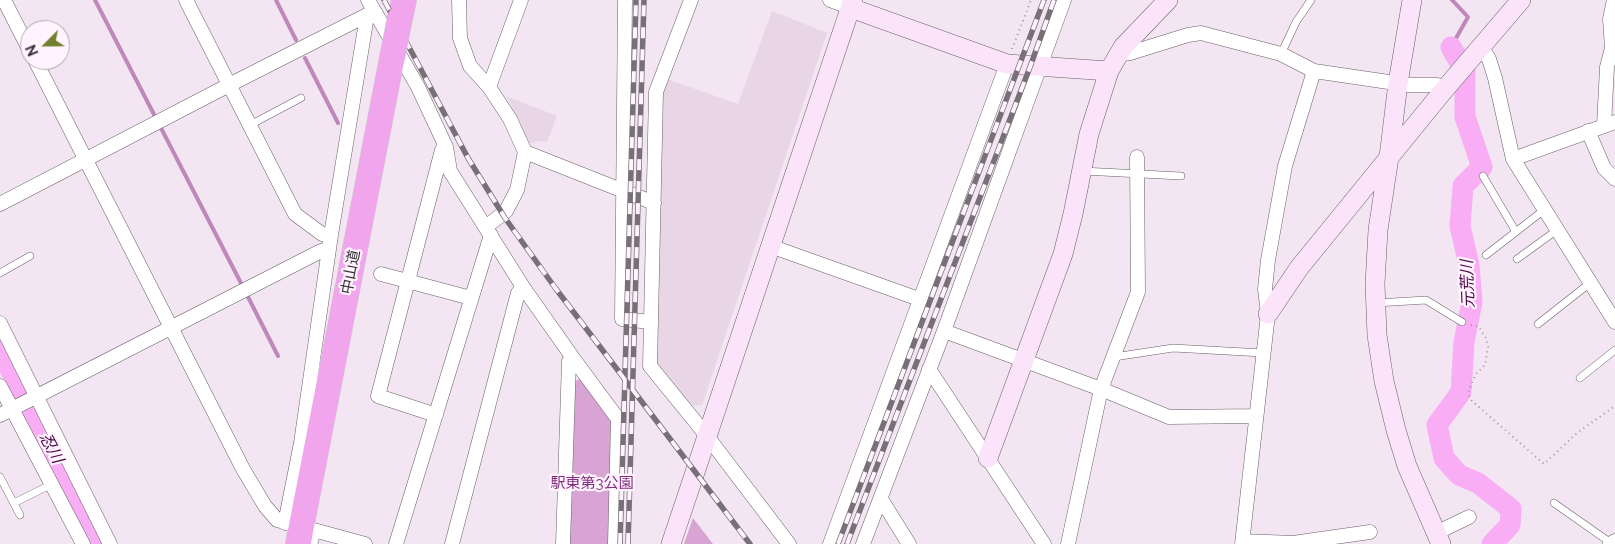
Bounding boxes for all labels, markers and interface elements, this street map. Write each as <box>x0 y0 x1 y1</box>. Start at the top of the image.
north arrow <box>20 20 70 70</box>
text: N <box>23 42 42 59</box>
street label: 中山道 <box>338 248 364 296</box>
water label: 元荒川 <box>1458 260 1478 308</box>
water label: 忍川 <box>35 429 67 467</box>
park label: 駅東第3公園 <box>550 474 634 492</box>

